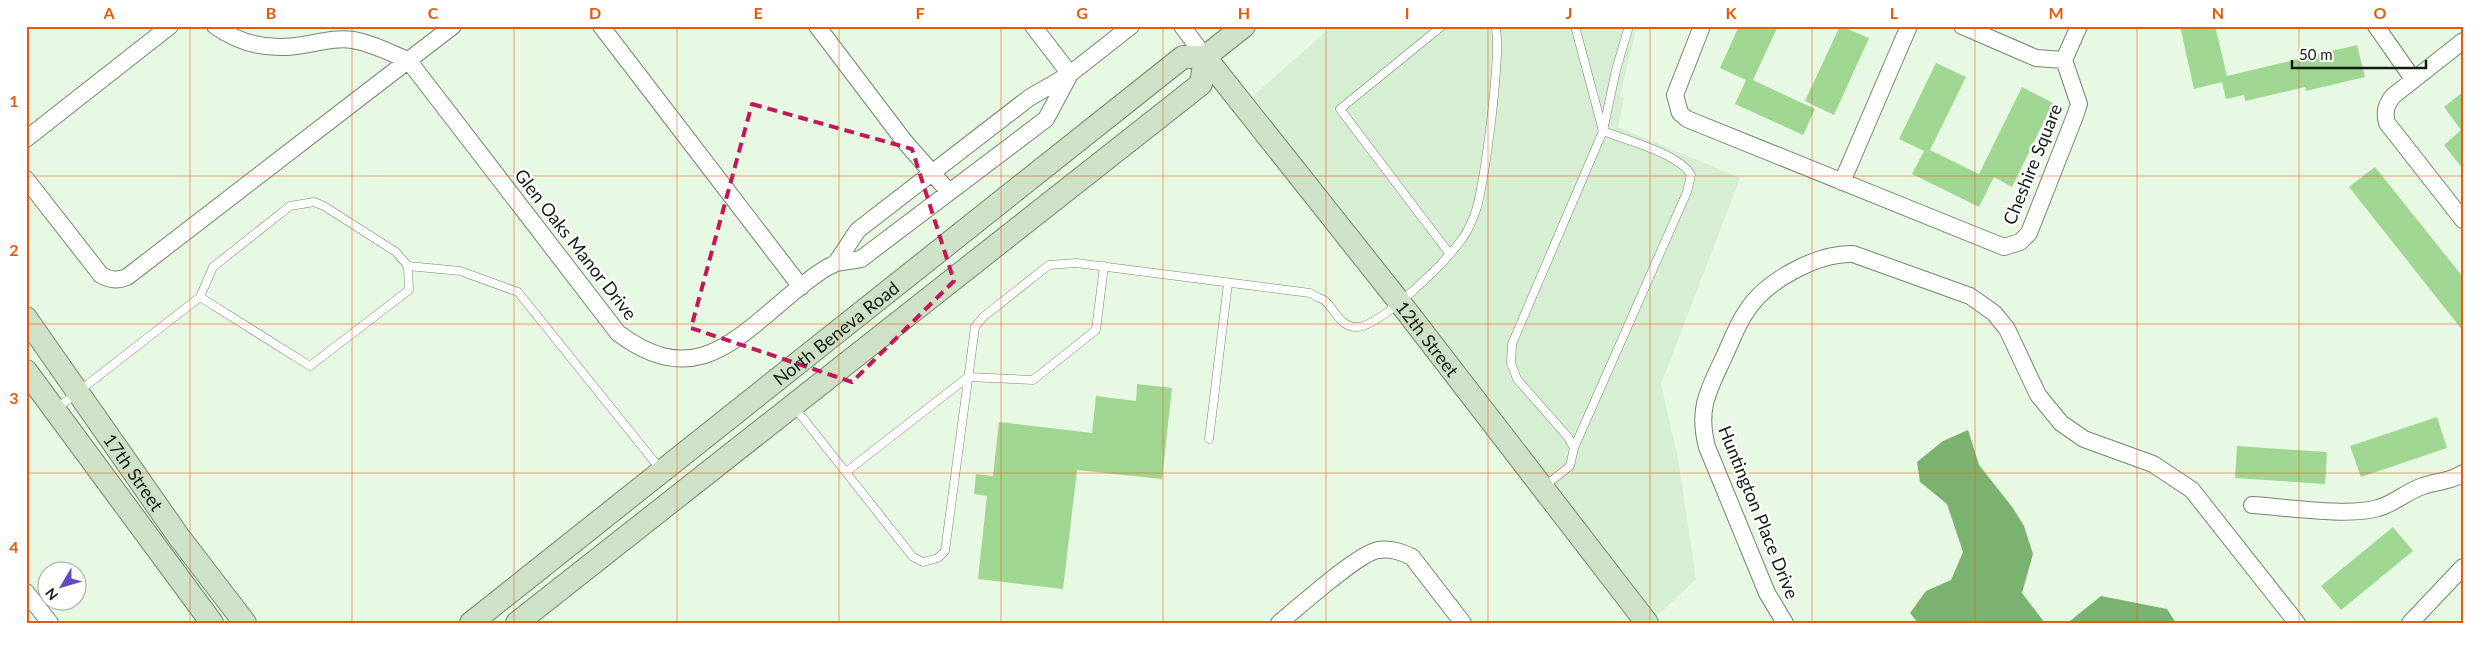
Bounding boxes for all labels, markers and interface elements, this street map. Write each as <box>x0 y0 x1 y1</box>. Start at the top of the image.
text: A <box>102 3 115 22</box>
text: B <box>266 3 276 22</box>
text: C <box>428 3 439 22</box>
text: D <box>589 3 601 22</box>
text: E <box>753 3 763 22</box>
text: F <box>915 3 925 22</box>
text: G <box>1076 3 1088 22</box>
text: H <box>1238 3 1250 22</box>
text: I <box>1405 3 1409 22</box>
text: J <box>1566 3 1572 22</box>
text: K <box>1726 3 1738 22</box>
text: L <box>1890 3 1899 22</box>
text: M <box>2048 3 2064 22</box>
text: N <box>2212 3 2224 22</box>
text: O <box>2374 3 2387 22</box>
scale bar <box>2292 38 2425 70</box>
text: 50 m <box>2299 45 2333 63</box>
text: 1 <box>9 91 19 110</box>
street label: Cheshire Square <box>1998 100 2066 228</box>
street label: Glen Oaks Manor Drive <box>510 164 642 324</box>
text: 2 <box>9 240 19 259</box>
street label: North Beneva Road <box>769 276 903 390</box>
street label: 12th Street <box>1392 296 1464 381</box>
text: 3 <box>9 388 19 407</box>
street label: Huntington Place Drive <box>1714 422 1804 602</box>
street label: 17th Street <box>99 429 169 516</box>
text: 4 <box>9 537 19 556</box>
north arrow <box>38 562 88 612</box>
text: N <box>41 585 61 604</box>

